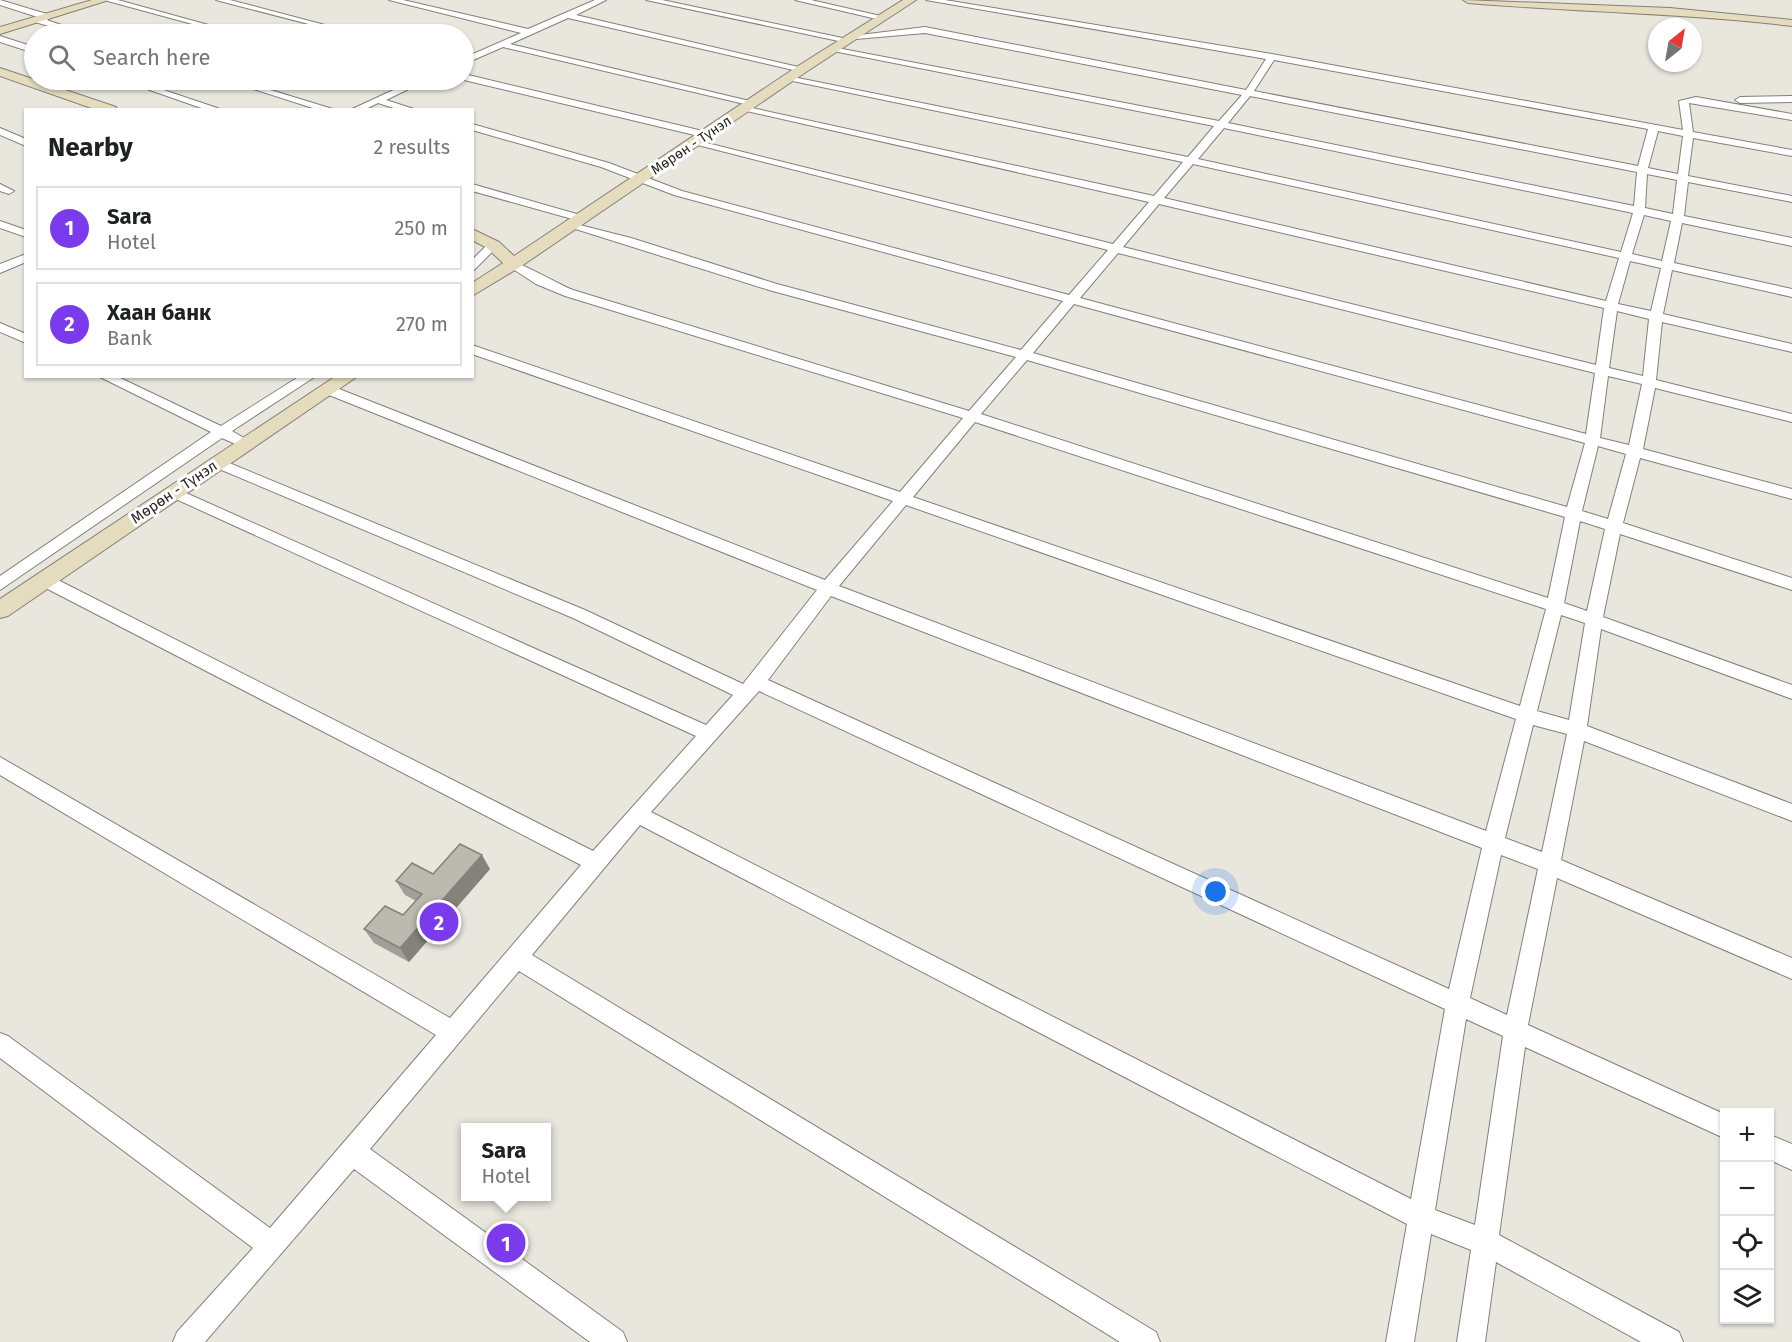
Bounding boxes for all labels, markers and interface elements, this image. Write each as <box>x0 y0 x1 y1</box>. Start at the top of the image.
north arrow <box>1648 18 1702 72</box>
search box <box>24 24 474 90</box>
icon: search <box>45 41 78 74</box>
text: Search here <box>93 44 211 71</box>
street label: Мөрөн - Түнэл <box>648 112 735 179</box>
text: Nearby <box>48 132 133 163</box>
text: 2 results <box>373 135 450 159</box>
text: Sara <box>107 203 152 230</box>
text: 1 <box>65 216 74 240</box>
text: 250 m <box>394 216 448 240</box>
text: Hotel <box>107 230 156 254</box>
text: Хаан банк <box>107 299 211 326</box>
text: 2 <box>64 312 75 336</box>
text: 270 m <box>396 312 448 336</box>
text: Bank <box>107 326 152 350</box>
street label: Мөрөн - Түнэл <box>127 457 221 527</box>
your location <box>1201 877 1230 906</box>
pin: 2 <box>420 900 458 944</box>
map controls <box>1720 1108 1774 1324</box>
button: + <box>1720 1108 1774 1162</box>
popup <box>461 1123 551 1201</box>
text: Sara <box>482 1137 526 1164</box>
button: − <box>1720 1162 1774 1216</box>
text: Hotel <box>482 1164 530 1188</box>
button: locate <box>1720 1216 1774 1270</box>
pin: 1 <box>486 1220 526 1266</box>
button: layers <box>1720 1270 1774 1324</box>

